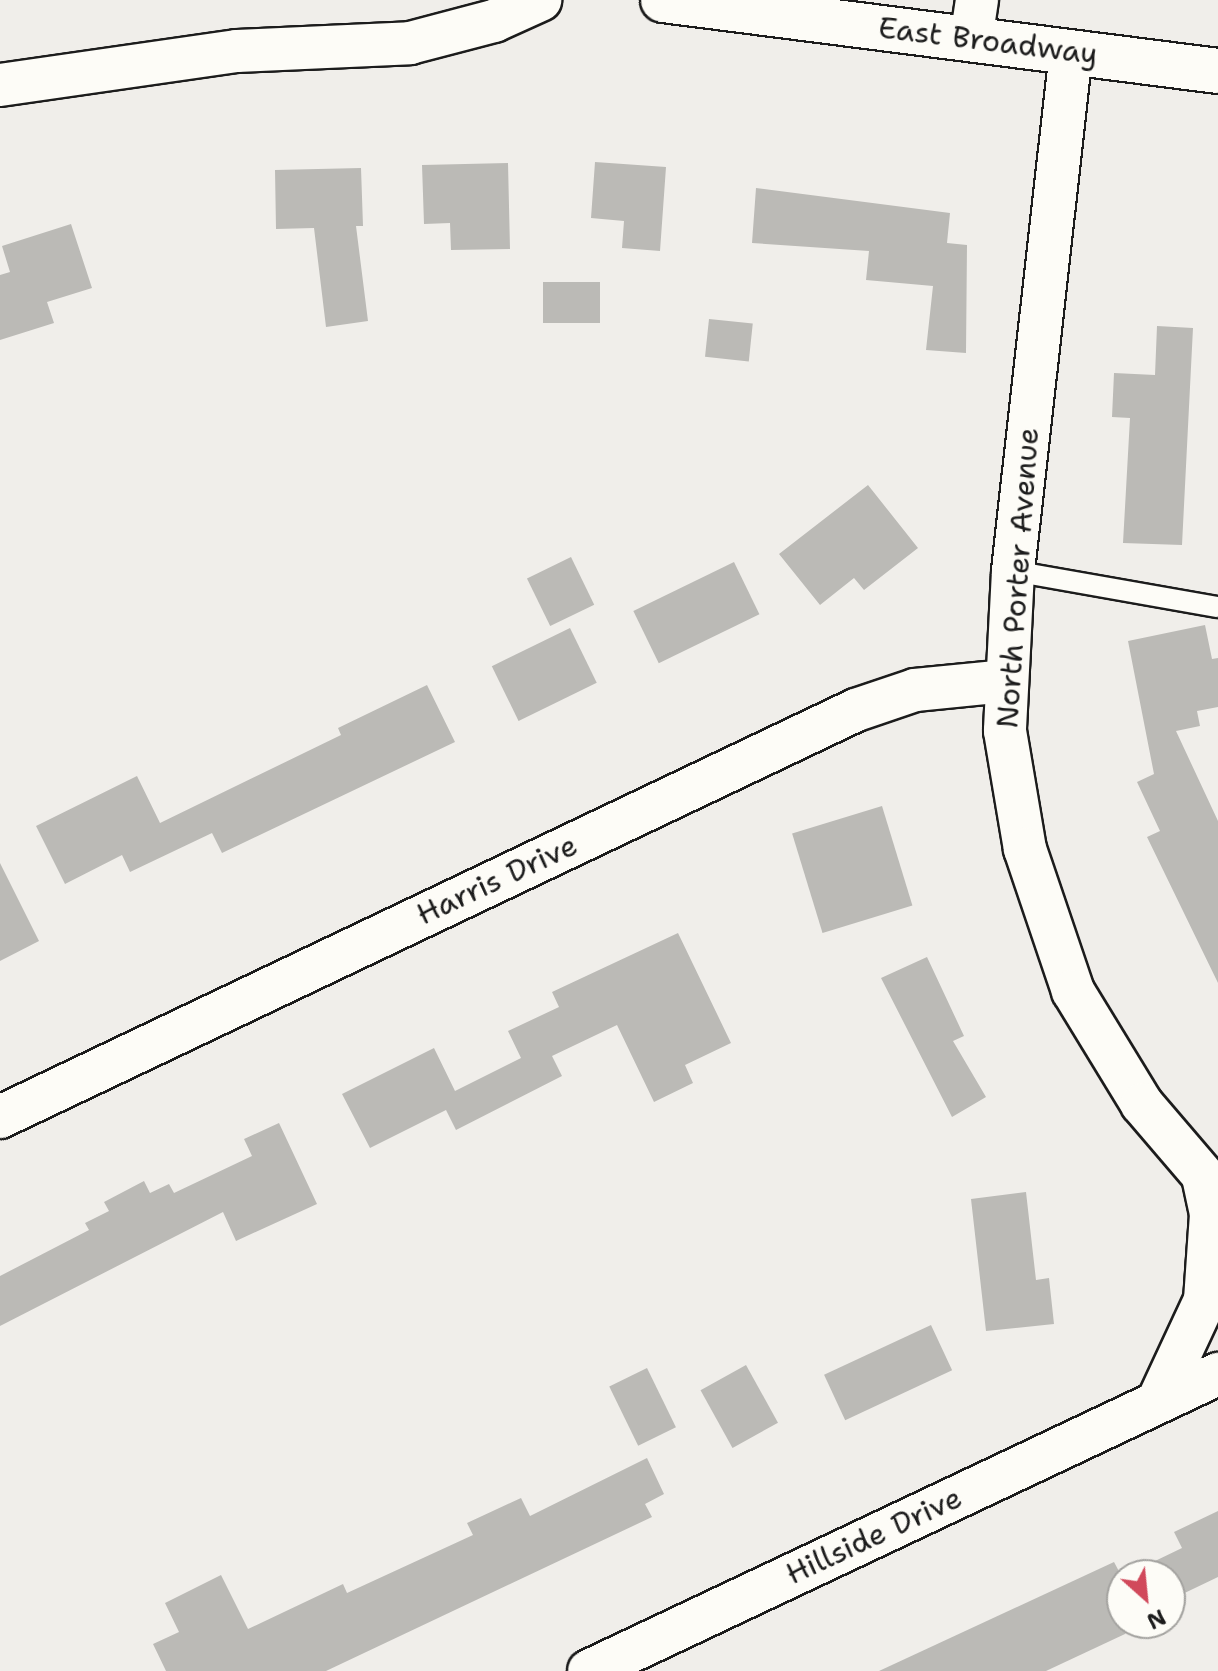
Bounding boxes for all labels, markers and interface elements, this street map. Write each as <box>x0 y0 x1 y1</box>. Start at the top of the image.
street label: East Broadway <box>876 10 1100 72</box>
street label: North Porter Avenue <box>990 426 1046 730</box>
street label: Harris Drive <box>411 827 583 933</box>
street label: Hillside Drive <box>780 1480 968 1592</box>
north arrow <box>1106 1559 1186 1639</box>
text: N <box>1142 1602 1171 1636</box>

